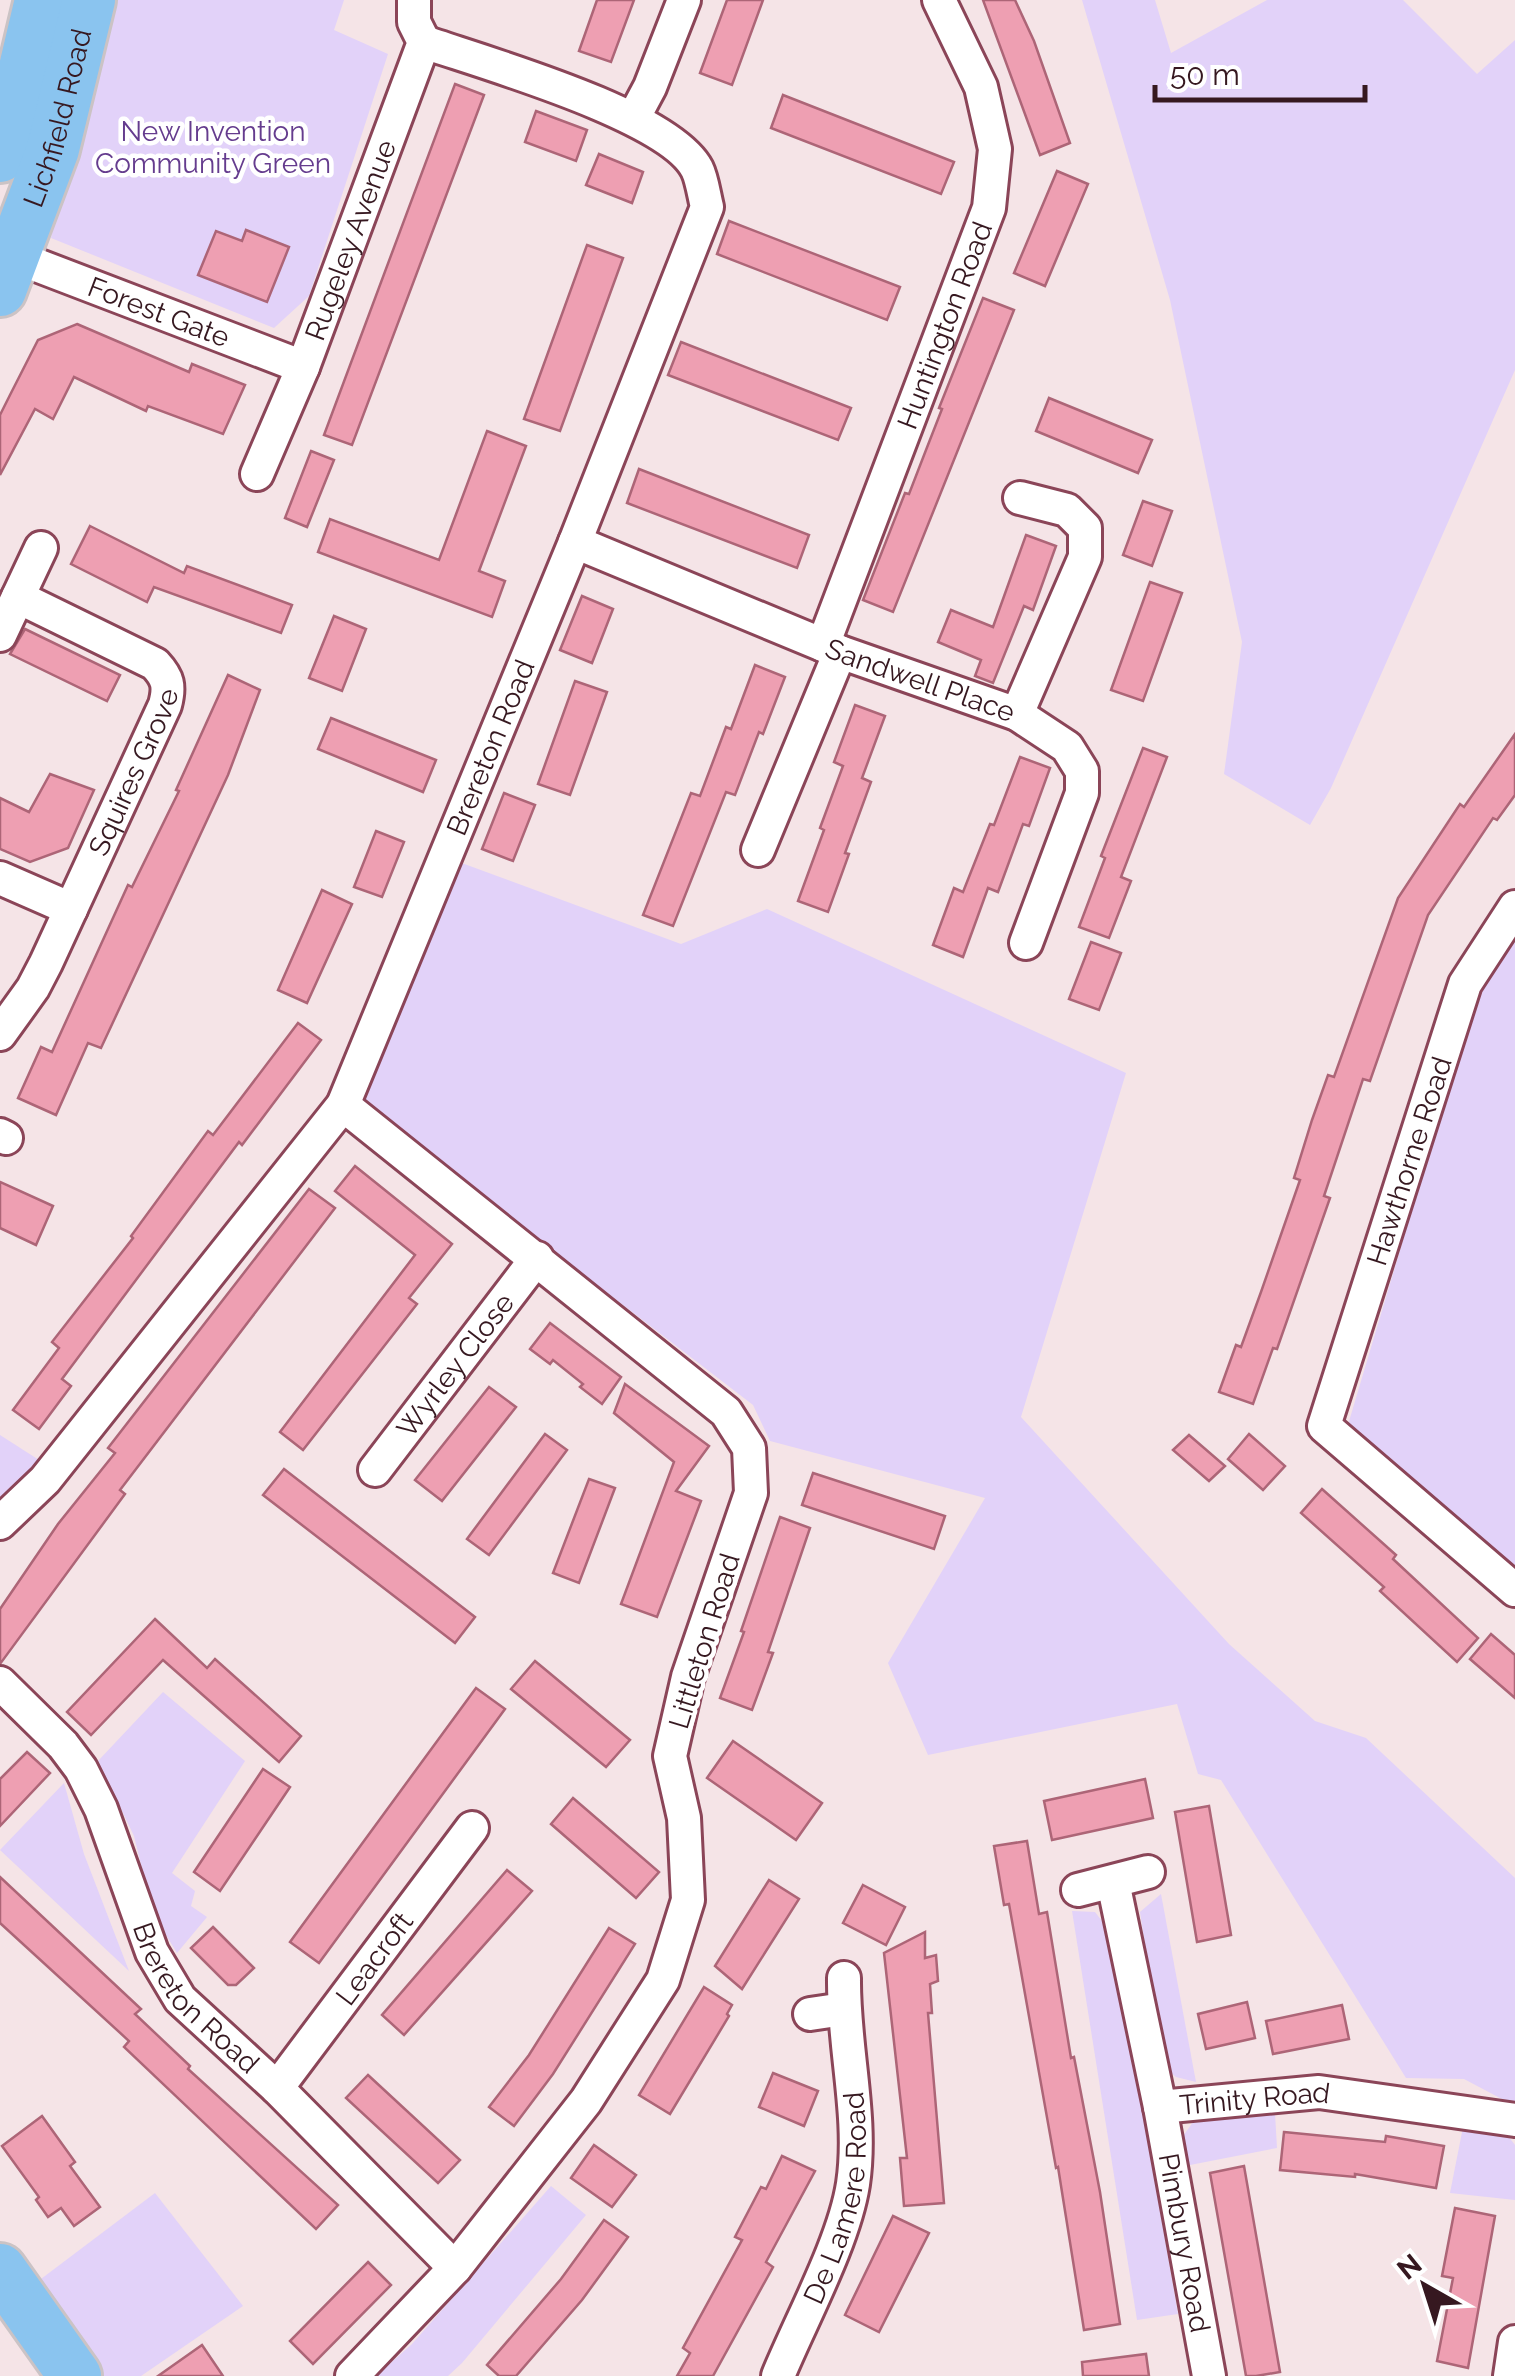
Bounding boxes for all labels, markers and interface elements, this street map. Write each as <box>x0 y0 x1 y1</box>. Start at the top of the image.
street label: Lichfield Road <box>17 25 98 212</box>
scale bar <box>1155 40 1365 102</box>
text: 50 m <box>1170 57 1240 92</box>
park label: New Invention Community Green <box>95 115 331 180</box>
street label: Rugeley Avenue <box>298 135 403 345</box>
street label: Huntington Road <box>891 217 999 434</box>
street label: Forest Gate <box>83 270 234 354</box>
street label: Sandwell Place <box>821 632 1019 729</box>
street label: Brereton Road <box>440 655 542 840</box>
street label: Squires Grove <box>82 686 185 861</box>
street label: Hawthorne Road <box>1360 1053 1459 1270</box>
street label: Wyrley Close <box>390 1287 521 1444</box>
street label: Littleton Road <box>662 1550 747 1733</box>
street label: Leacroft <box>329 1905 420 2012</box>
street label: Brereton Road <box>126 1918 266 2080</box>
street label: Trinity Road <box>1178 2075 1332 2122</box>
street label: De Lamere Road <box>797 2091 873 2309</box>
street label: Pimbury Road <box>1152 2150 1217 2335</box>
north arrow <box>1375 2236 1475 2336</box>
text: N <box>1391 2247 1428 2287</box>

